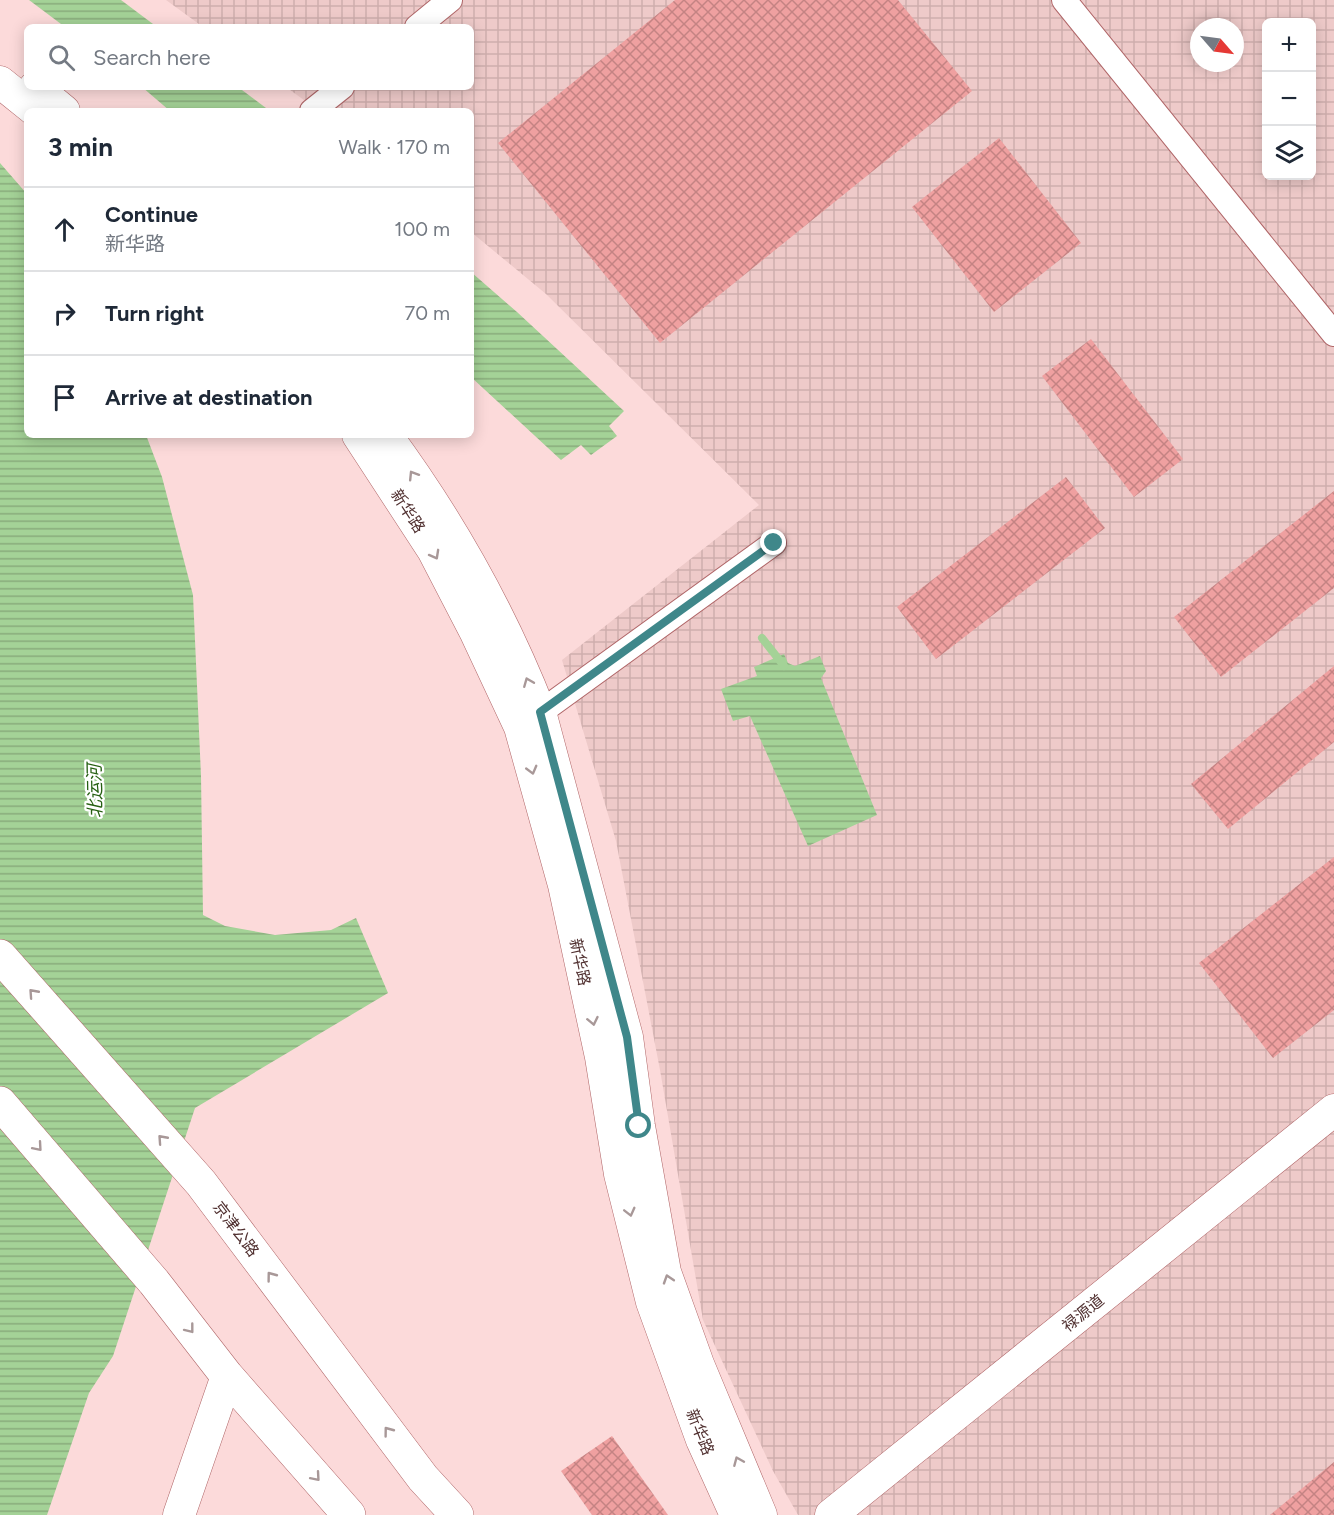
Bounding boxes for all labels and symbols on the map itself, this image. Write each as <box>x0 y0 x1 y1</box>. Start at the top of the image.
north arrow <box>1190 18 1244 72</box>
one-way arrow <box>409 471 421 481</box>
street label: 新华路 <box>387 486 429 536</box>
route end <box>760 529 786 555</box>
one-way arrow <box>428 548 439 559</box>
one-way arrow <box>523 677 535 688</box>
water label: 北运河 <box>83 761 106 818</box>
one-way arrow <box>525 764 537 775</box>
street label: 新华路 <box>566 937 594 987</box>
one-way arrow <box>29 989 40 1000</box>
one-way arrow <box>586 1015 599 1025</box>
route start <box>625 1112 651 1138</box>
one-way arrow <box>158 1135 169 1146</box>
one-way arrow <box>31 1140 42 1151</box>
street label: 京津公路 <box>209 1198 263 1260</box>
one-way arrow <box>622 1207 635 1217</box>
one-way arrow <box>267 1271 278 1282</box>
one-way arrow <box>663 1274 675 1285</box>
street label: 禄源道 <box>1058 1291 1108 1335</box>
one-way arrow <box>183 1322 194 1333</box>
street label: 新华路 <box>682 1406 718 1458</box>
one-way arrow <box>385 1427 396 1438</box>
one-way arrow <box>734 1456 746 1467</box>
one-way arrow <box>309 1470 320 1481</box>

